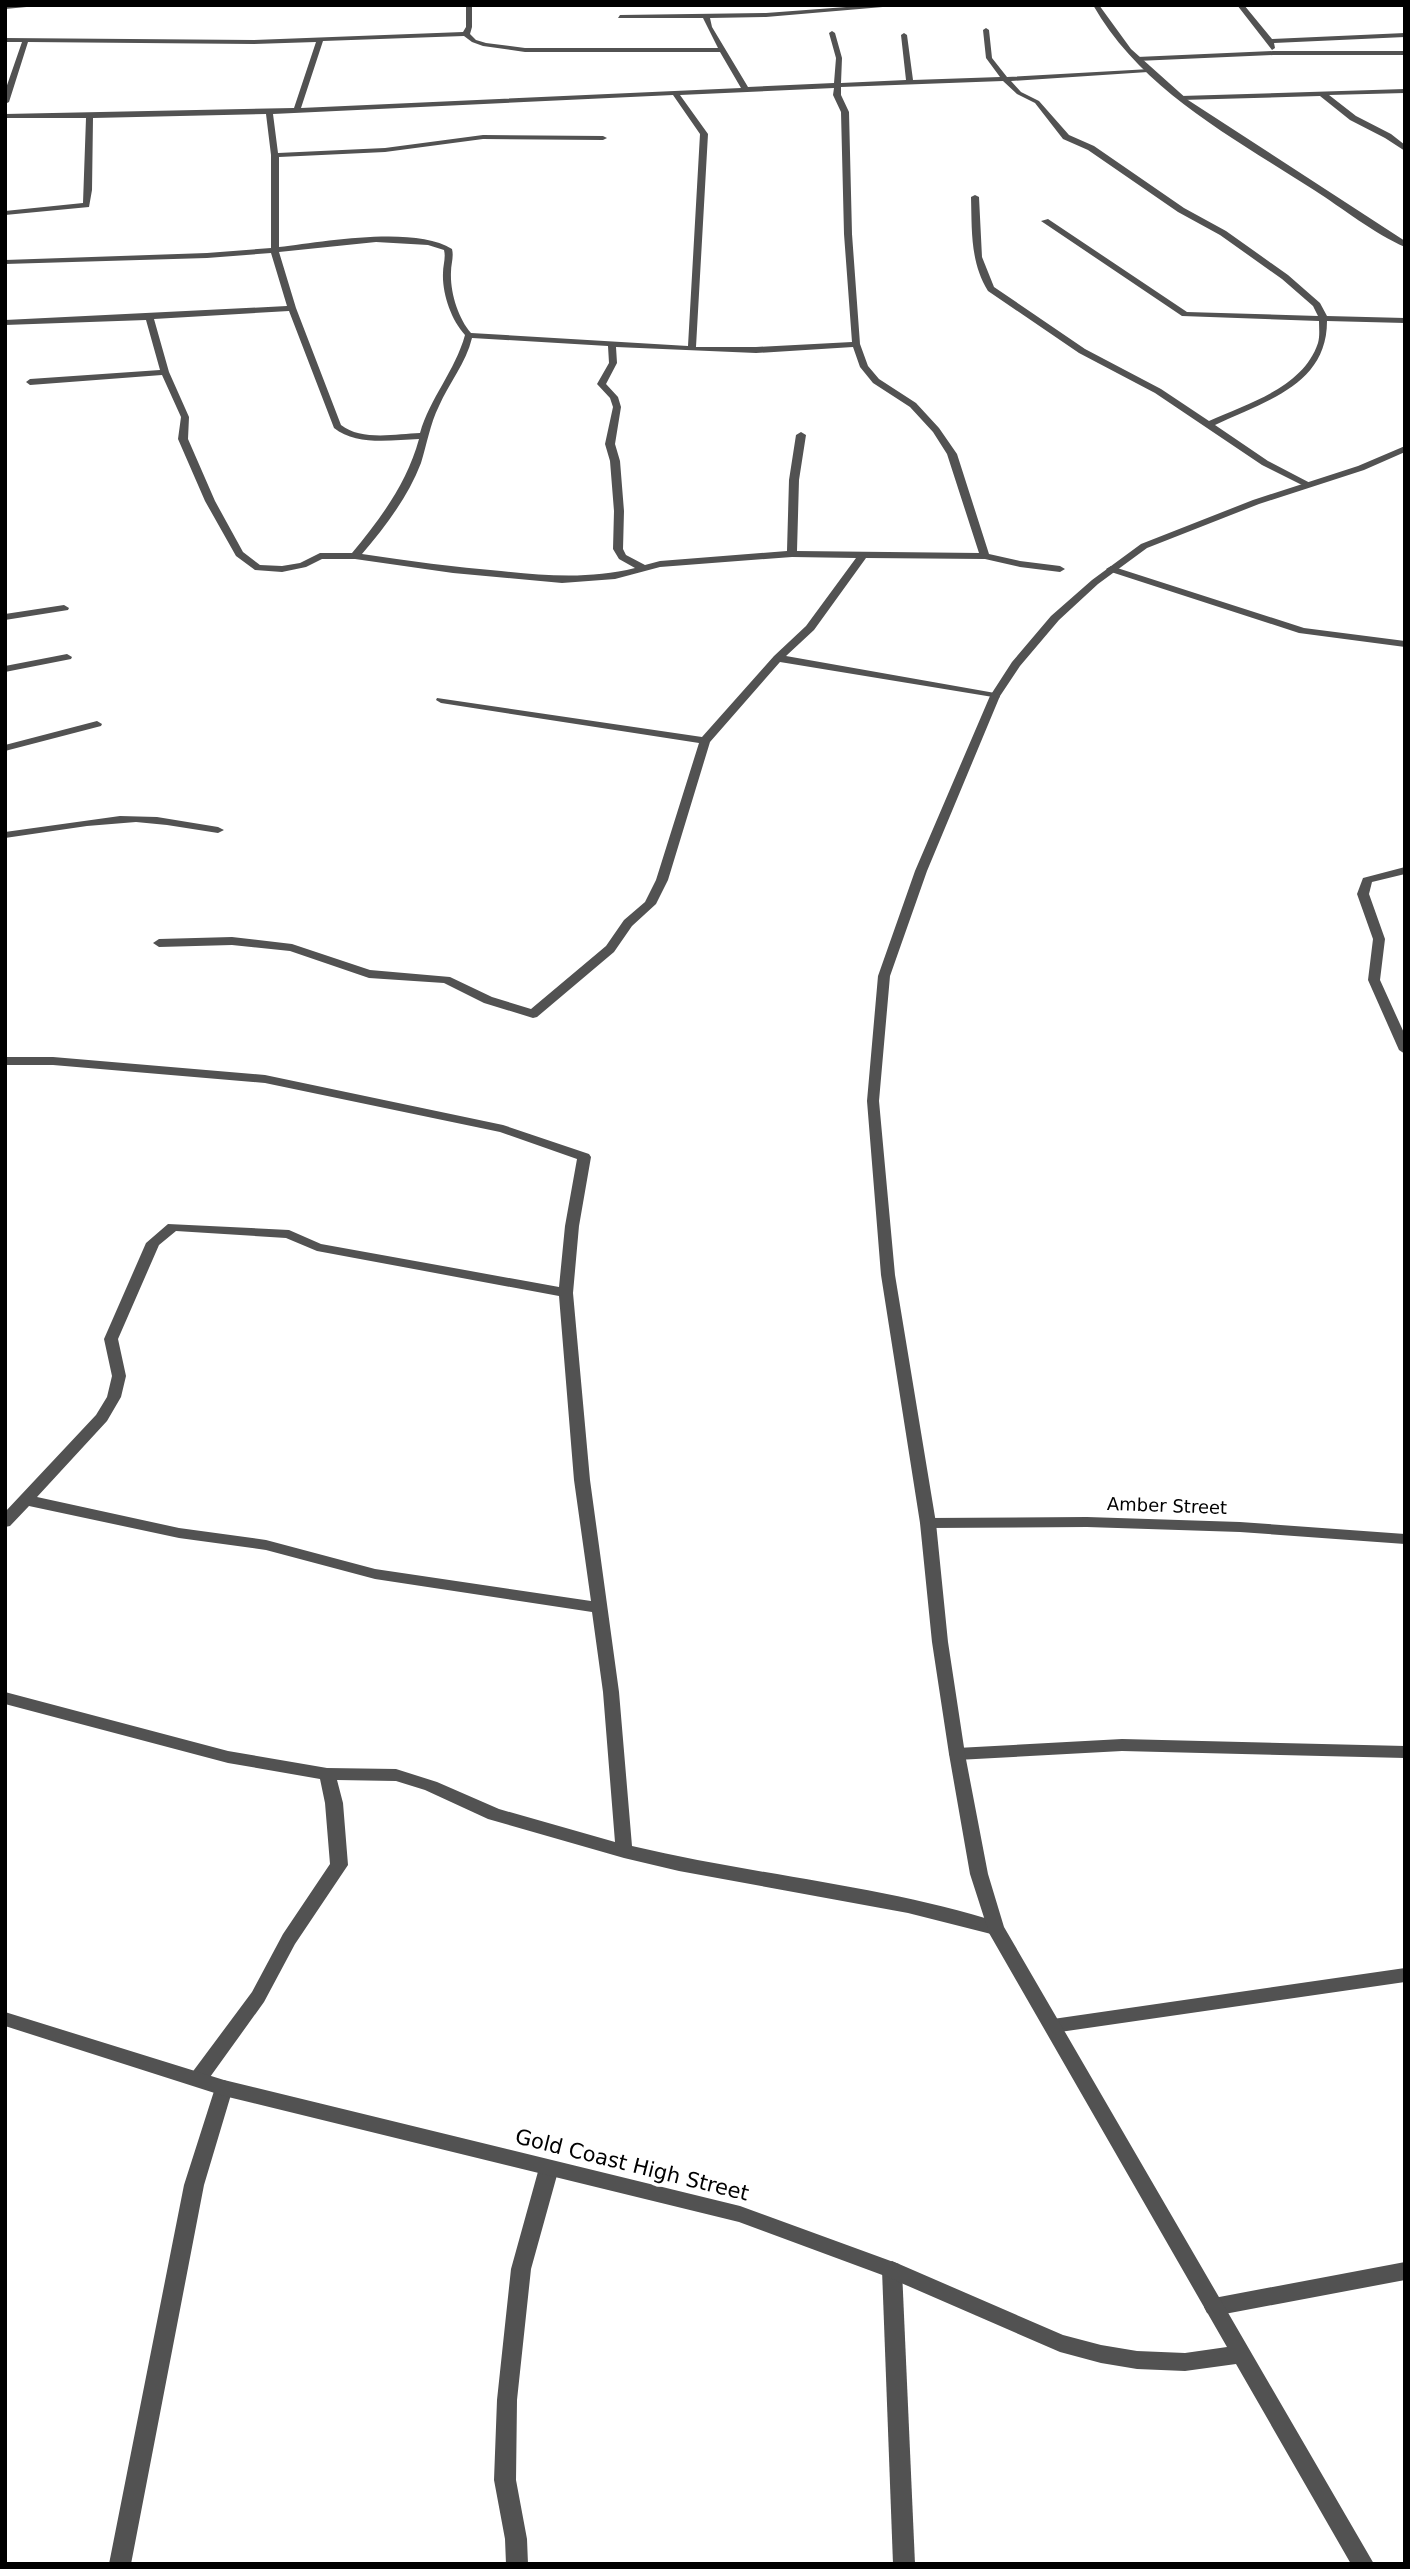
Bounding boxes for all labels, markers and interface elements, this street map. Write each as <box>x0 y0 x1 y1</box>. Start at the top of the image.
street label: Amber Street <box>1107 1493 1227 1518</box>
street label: Gold Coast High Street <box>513 2124 751 2206</box>

